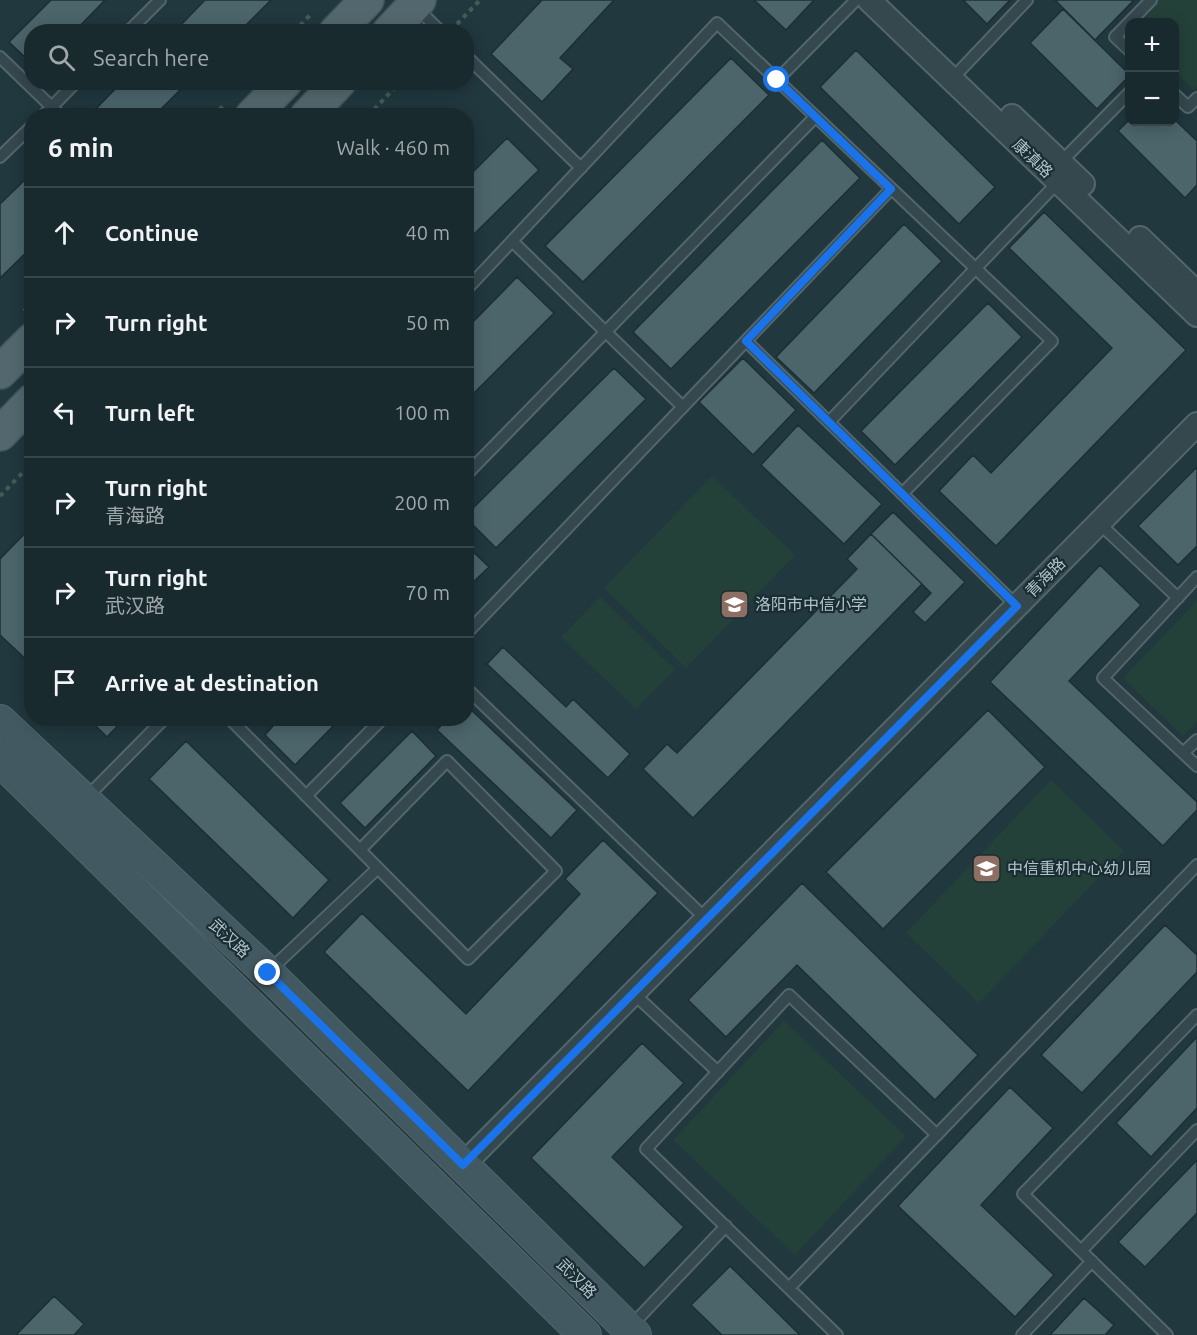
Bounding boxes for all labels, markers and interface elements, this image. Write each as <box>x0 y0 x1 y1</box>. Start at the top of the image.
map controls <box>1125 18 1179 126</box>
button: + <box>1125 18 1179 72</box>
search box <box>24 24 474 90</box>
icon: search <box>45 41 78 74</box>
text: Search here <box>93 45 209 70</box>
route start <box>763 66 789 92</box>
button: − <box>1125 72 1179 126</box>
text: 6 min <box>48 133 114 162</box>
street label: 康滇路 <box>1009 135 1057 181</box>
text: Walk · 460 m <box>337 136 450 159</box>
icon: ahead <box>48 216 81 249</box>
text: Continue <box>105 220 199 245</box>
text: 40 m <box>406 221 450 244</box>
icon: right <box>48 306 81 339</box>
text: Turn right <box>105 310 207 335</box>
text: 50 m <box>406 311 450 334</box>
icon: left <box>48 396 81 429</box>
text: Turn left <box>105 400 195 425</box>
text: 100 m <box>394 401 450 424</box>
text: Turn right <box>105 475 207 500</box>
icon: right <box>48 486 81 519</box>
text: 200 m <box>394 491 450 514</box>
text: 青海路 <box>105 504 165 527</box>
street label: 青海路 <box>1022 554 1068 600</box>
text: Turn right <box>105 565 207 590</box>
icon: right <box>48 576 81 609</box>
text: 70 m <box>406 581 450 604</box>
school or university icon: 洛阳市中信小学 <box>718 588 750 620</box>
text: 武汉路 <box>105 594 165 617</box>
place label: 洛阳市中信小学 <box>755 595 867 613</box>
icon: arrive <box>48 666 81 699</box>
text: Arrive at destination <box>105 670 319 695</box>
school or university icon: 中信重机中心幼儿园 <box>970 852 1002 884</box>
place label: 中信重机中心幼儿园 <box>1007 859 1151 877</box>
street label: 武汉路 <box>206 915 254 961</box>
route end <box>254 959 280 985</box>
street label: 武汉路 <box>554 1255 600 1301</box>

